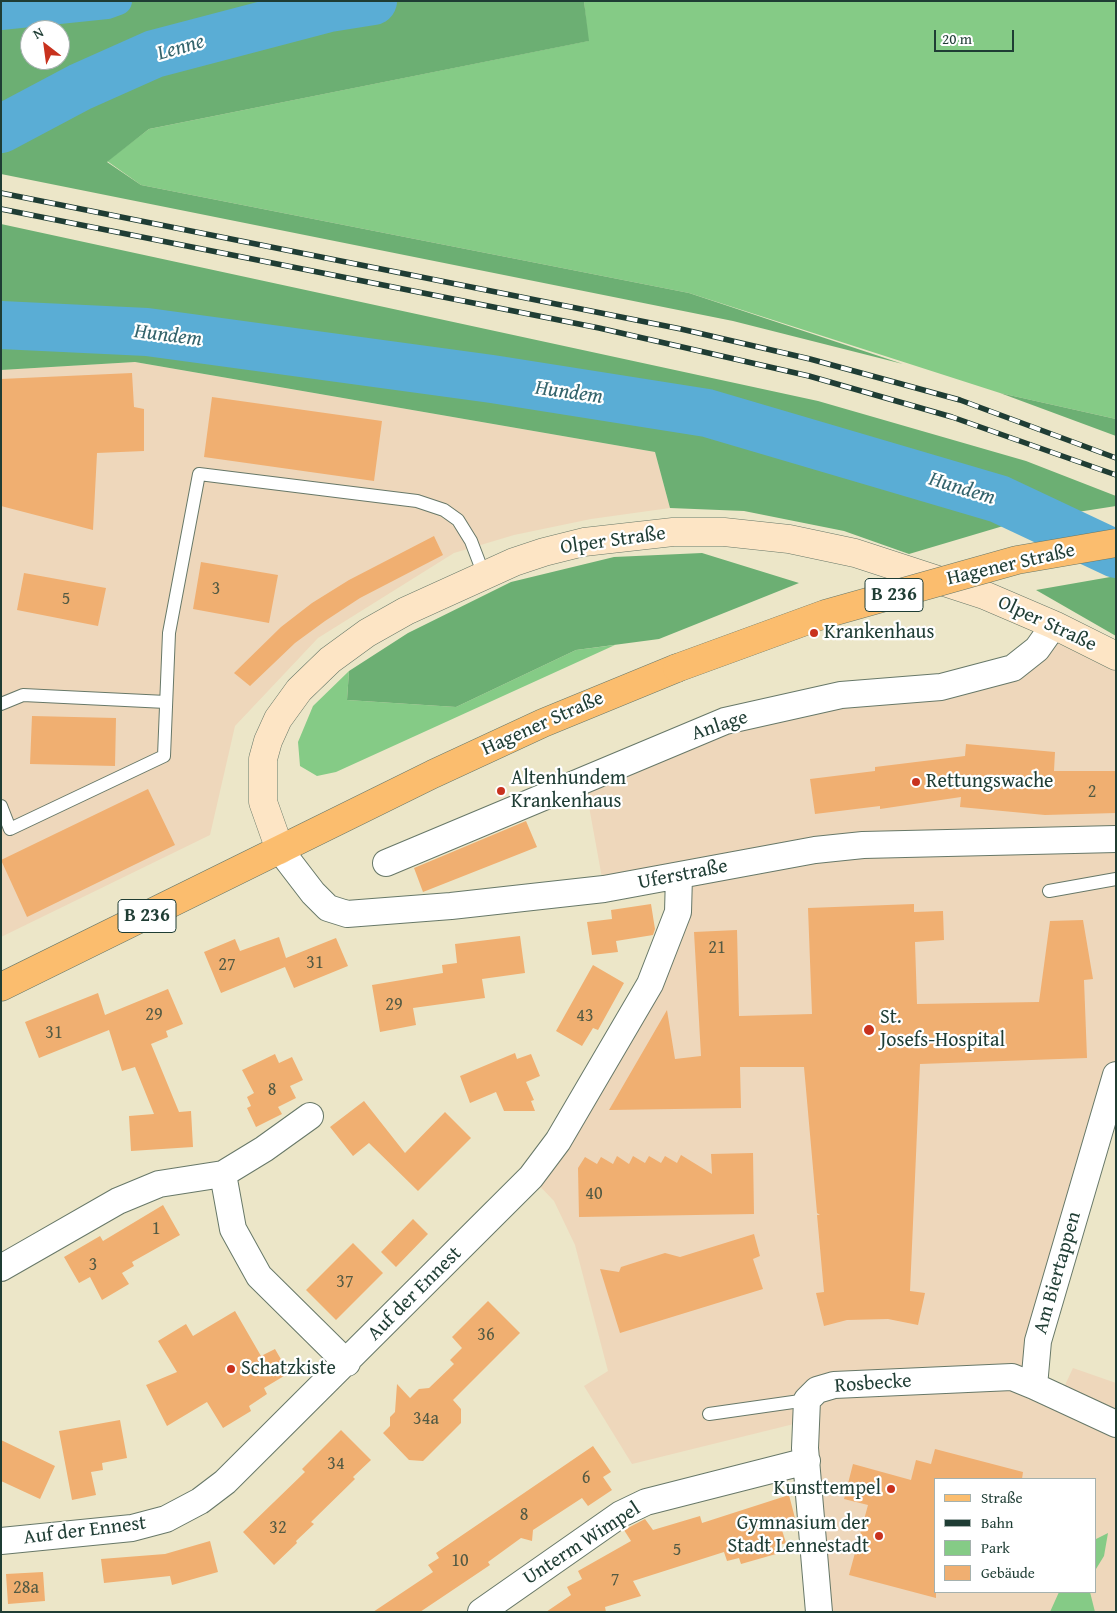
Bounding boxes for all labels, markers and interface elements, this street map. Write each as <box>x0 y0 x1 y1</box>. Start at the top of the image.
north arrow <box>20 20 70 70</box>
scale bar <box>937 20 1017 52</box>
text: N <box>29 22 47 44</box>
text: 20 m <box>942 28 972 49</box>
water label: Lenne <box>155 29 207 67</box>
water label: Hundem <box>133 319 203 353</box>
water label: Hundem <box>533 376 605 410</box>
water label: Hundem <box>926 467 998 511</box>
street label: Olper Straße <box>559 522 667 560</box>
street label: Hagener Straße <box>945 539 1077 591</box>
house number: 3 <box>212 578 220 600</box>
road number: B 236 <box>865 578 923 612</box>
house number: 5 <box>62 588 70 610</box>
street label: Olper Straße <box>994 591 1100 657</box>
place label: Krankenhaus <box>824 621 934 645</box>
marker: Krankenhaus <box>808 627 820 639</box>
street label: Hagener Straße <box>478 686 608 762</box>
street label: Anlage <box>689 706 751 746</box>
place label: Altenhundem Krankenhaus <box>511 767 626 814</box>
place label: Rettungswache <box>926 770 1053 794</box>
marker: Rettungswache <box>910 776 922 788</box>
house number: 2 <box>1088 781 1096 803</box>
marker: Altenhundem Krankenhaus <box>495 785 507 797</box>
street label: Uferstraße <box>636 855 730 895</box>
road number: B 236 <box>118 899 176 932</box>
house number: 21 <box>708 937 726 959</box>
house number: 31 <box>306 952 324 974</box>
house number: 27 <box>218 954 236 976</box>
house number: 29 <box>385 994 403 1016</box>
house number: 29 <box>145 1004 163 1026</box>
house number: 43 <box>576 1005 594 1027</box>
place label: St. Josefs-Hospital <box>880 1006 1005 1053</box>
house number: 31 <box>45 1022 63 1044</box>
marker: St. Josefs-Hospital <box>862 1023 876 1037</box>
house number: 8 <box>268 1079 276 1101</box>
house number: 40 <box>585 1183 603 1205</box>
street label: Am Biertappen <box>1029 1209 1087 1337</box>
house number: 1 <box>152 1218 160 1240</box>
street label: Auf der Ennest <box>363 1242 467 1346</box>
house number: 3 <box>89 1254 97 1276</box>
house number: 37 <box>336 1271 354 1293</box>
house number: 36 <box>477 1324 495 1346</box>
place label: Schatzkiste <box>241 1357 336 1381</box>
marker: Schatzkiste <box>225 1363 237 1375</box>
street label: Rosbecke <box>834 1369 912 1399</box>
house number: 34a <box>413 1408 439 1430</box>
house number: 34 <box>327 1453 345 1475</box>
house number: 6 <box>582 1467 590 1489</box>
place label: Kunsttempel <box>774 1477 881 1501</box>
legend <box>934 1478 1097 1593</box>
marker: Kunsttempel <box>885 1483 897 1495</box>
text: Straße <box>981 1487 1023 1508</box>
street label: Unterm Wimpel <box>519 1497 645 1591</box>
house number: 8 <box>520 1504 528 1526</box>
street label: Auf der Ennest <box>22 1512 148 1550</box>
place label: Gymnasium der Stadt Lennestadt <box>727 1512 869 1559</box>
text: Bahn <box>981 1512 1013 1533</box>
house number: 32 <box>269 1517 287 1539</box>
marker: Gymnasium der Stadt Lennestadt <box>873 1530 885 1542</box>
text: Park <box>981 1537 1010 1558</box>
house number: 5 <box>673 1539 681 1561</box>
house number: 10 <box>451 1550 469 1572</box>
text: Gebäude <box>981 1562 1035 1583</box>
house number: 7 <box>611 1569 619 1591</box>
house number: 28a <box>13 1577 39 1599</box>

